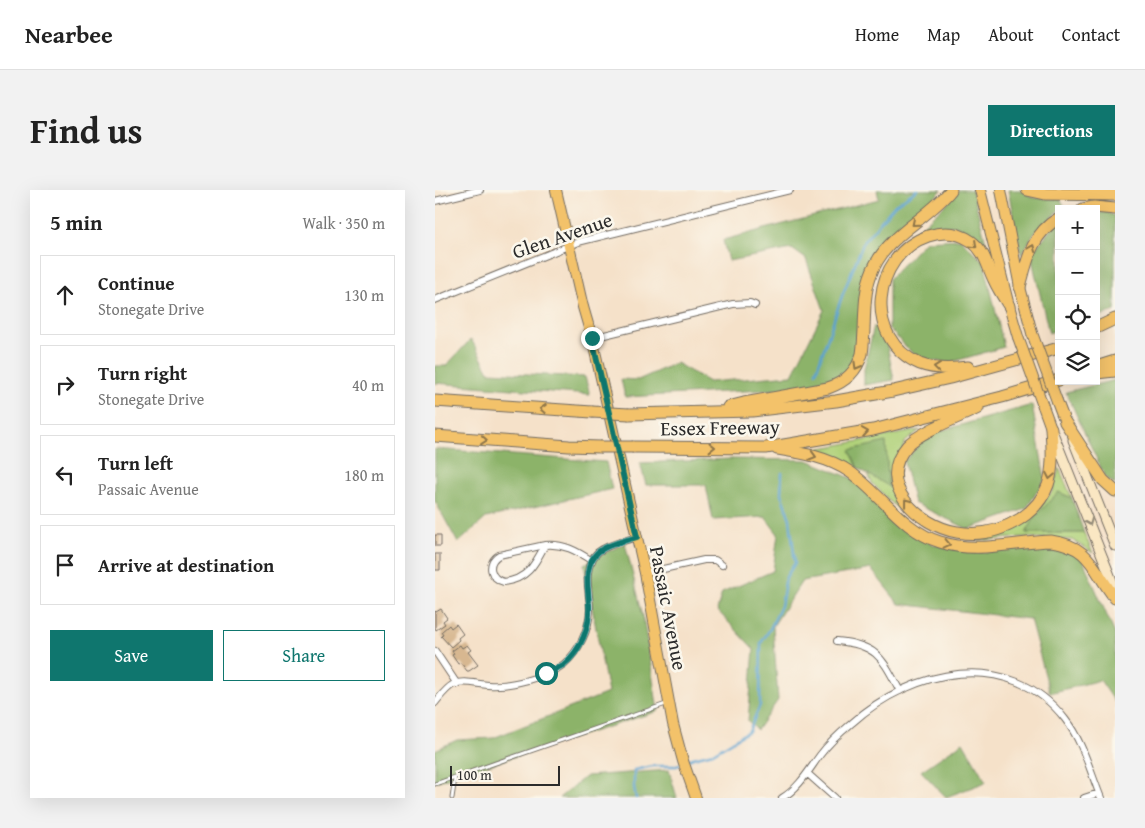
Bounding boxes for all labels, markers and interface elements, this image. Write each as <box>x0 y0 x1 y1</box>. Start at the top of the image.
text: Nearbee <box>25 17 113 52</box>
text: Home <box>855 21 899 48</box>
text: Map <box>927 21 960 48</box>
text: About <box>988 21 1034 48</box>
text: Contact <box>1062 21 1120 48</box>
text: Find us <box>30 105 143 156</box>
button: Directions <box>988 105 1115 156</box>
street label: Glen Avenue <box>508 204 616 266</box>
map controls <box>1055 205 1100 385</box>
button: + <box>1055 205 1100 250</box>
text: 5 min <box>50 207 102 238</box>
text: Walk · 350 m <box>302 211 385 235</box>
one-way arrow <box>911 217 920 226</box>
one-way arrow <box>969 239 978 248</box>
one-way arrow <box>1026 244 1037 253</box>
button: − <box>1055 250 1100 295</box>
text: Continue <box>98 269 175 297</box>
icon: ahead <box>51 281 79 309</box>
text: 130 m <box>344 283 384 307</box>
button: locate <box>1055 295 1100 340</box>
text: Stonegate Drive <box>98 297 204 321</box>
route end <box>581 327 604 350</box>
button: layers <box>1055 340 1100 385</box>
text: Turn right <box>98 359 187 387</box>
one-way arrow <box>853 360 863 369</box>
one-way arrow <box>932 363 941 373</box>
icon: right <box>51 371 79 399</box>
text: 40 m <box>352 373 384 397</box>
text: Stonegate Drive <box>98 387 204 411</box>
one-way arrow <box>539 404 547 415</box>
street label: Essex Freeway <box>660 411 780 443</box>
one-way arrow <box>861 427 870 437</box>
one-way arrow <box>480 434 488 445</box>
one-way arrow <box>708 442 716 452</box>
text: Turn left <box>98 449 173 477</box>
one-way arrow <box>809 451 817 461</box>
icon: left <box>51 461 79 489</box>
text: 180 m <box>344 463 384 487</box>
one-way arrow <box>1045 472 1055 481</box>
text: Passaic Avenue <box>98 477 199 501</box>
one-way arrow <box>904 499 912 508</box>
one-way arrow <box>1082 517 1093 526</box>
one-way arrow <box>943 538 952 549</box>
street label: Passaic Avenue <box>643 543 695 673</box>
icon: arrive <box>51 551 79 579</box>
text: Arrive at destination <box>98 551 274 579</box>
button: Save <box>50 630 213 681</box>
button: Share <box>223 630 385 681</box>
route start <box>535 662 558 685</box>
scale bar <box>450 763 560 786</box>
text: 100 m <box>457 765 492 785</box>

